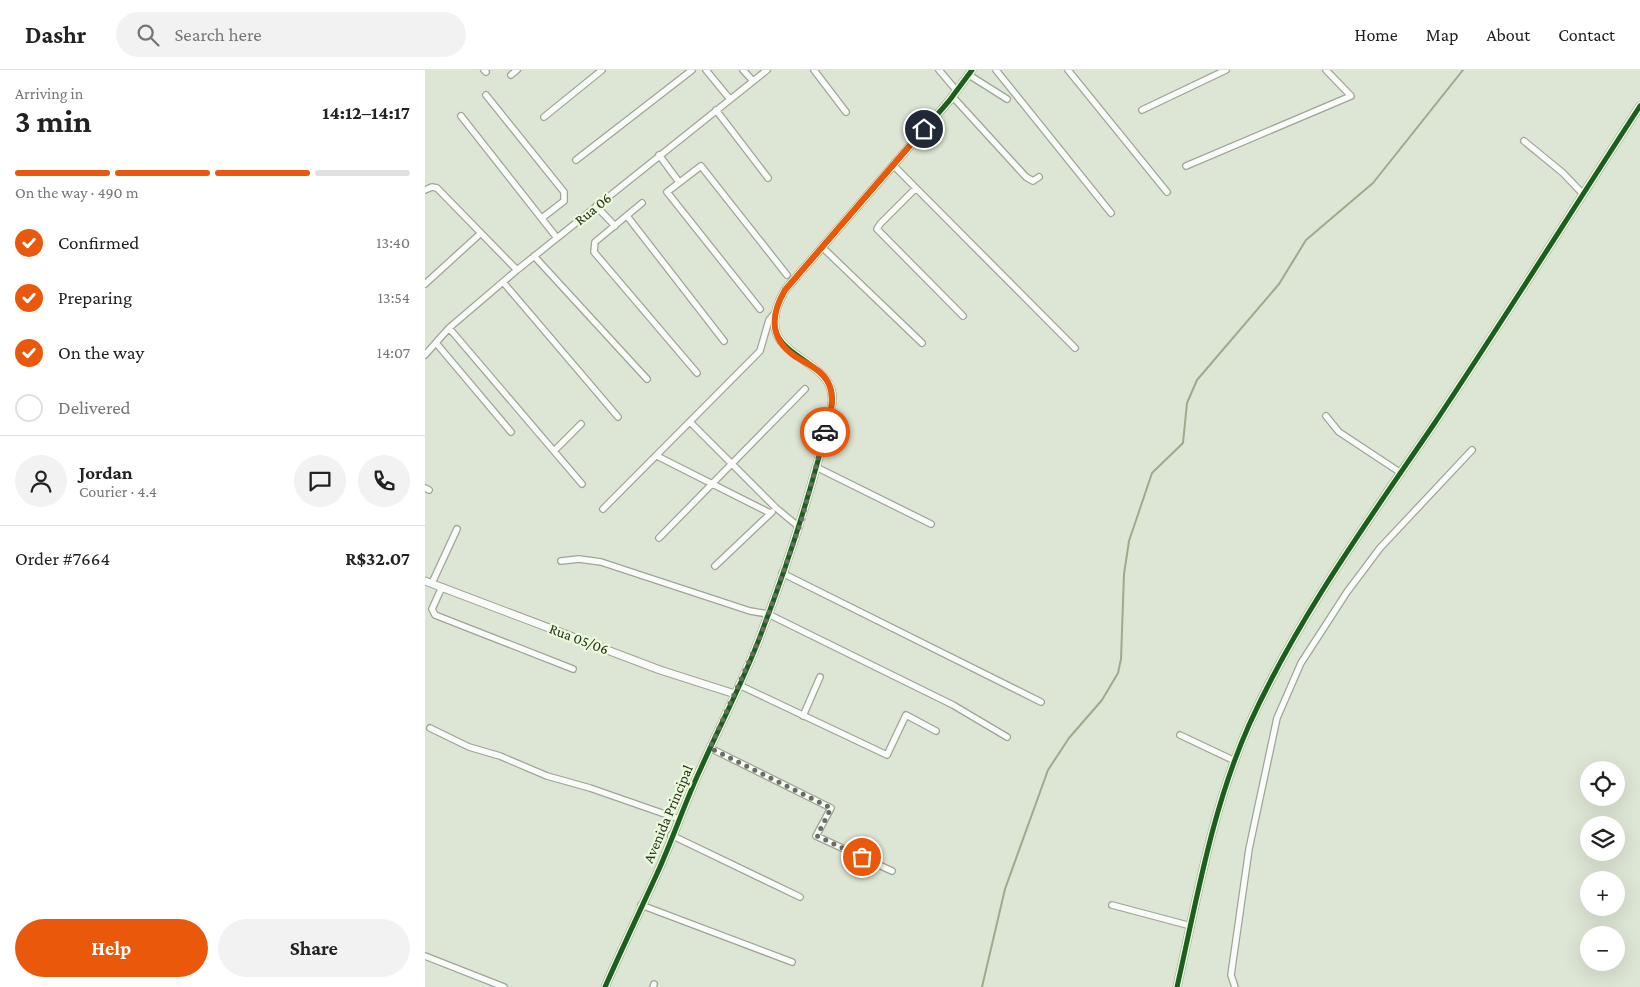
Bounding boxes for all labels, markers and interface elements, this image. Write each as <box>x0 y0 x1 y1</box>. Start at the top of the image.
search box <box>116 12 466 57</box>
text: Dashr <box>25 21 86 48</box>
icon: search <box>134 21 162 49</box>
text: Search here <box>174 24 262 45</box>
text: Home <box>1355 25 1398 45</box>
text: Map <box>1426 25 1458 45</box>
text: About <box>1486 25 1530 45</box>
text: Contact <box>1558 25 1615 45</box>
text: Arriving in <box>15 85 83 102</box>
text: 14:12–14:17 <box>322 102 410 123</box>
text: 3 min <box>15 103 92 139</box>
pin <box>903 108 945 150</box>
icon: home <box>910 115 938 143</box>
text: On the way · 490 m <box>15 184 138 201</box>
street label: Rua 06 <box>572 190 614 228</box>
icon: check <box>15 229 43 257</box>
text: Confirmed <box>58 232 139 253</box>
text: 13:40 <box>376 234 410 251</box>
icon: check <box>15 284 43 312</box>
text: Preparing <box>58 287 132 308</box>
text: 13:54 <box>378 289 410 306</box>
icon: check <box>15 339 43 367</box>
text: On the way <box>58 342 144 363</box>
text: 14:07 <box>377 344 410 361</box>
text: Delivered <box>58 397 131 418</box>
courier <box>800 407 850 457</box>
icon: car <box>811 418 839 446</box>
button: person <box>15 455 67 507</box>
button: chat <box>294 455 346 507</box>
button: phone <box>358 455 410 507</box>
text: Jordan <box>79 462 133 483</box>
text: Courier · 4.4 <box>79 483 157 500</box>
text: Order #7664 <box>15 548 110 569</box>
text: R$32.07 <box>345 548 410 569</box>
street label: Rua 05/06 <box>547 620 611 658</box>
map controls <box>1580 761 1625 971</box>
button: locate <box>1580 761 1625 806</box>
street label: Avenida Principal <box>640 763 697 866</box>
button: layers <box>1580 816 1625 861</box>
pin <box>841 836 883 878</box>
icon: bag <box>848 843 876 871</box>
button: + <box>1580 871 1625 916</box>
button: Help <box>15 919 208 977</box>
button: Share <box>218 919 410 977</box>
button: − <box>1580 926 1625 971</box>

